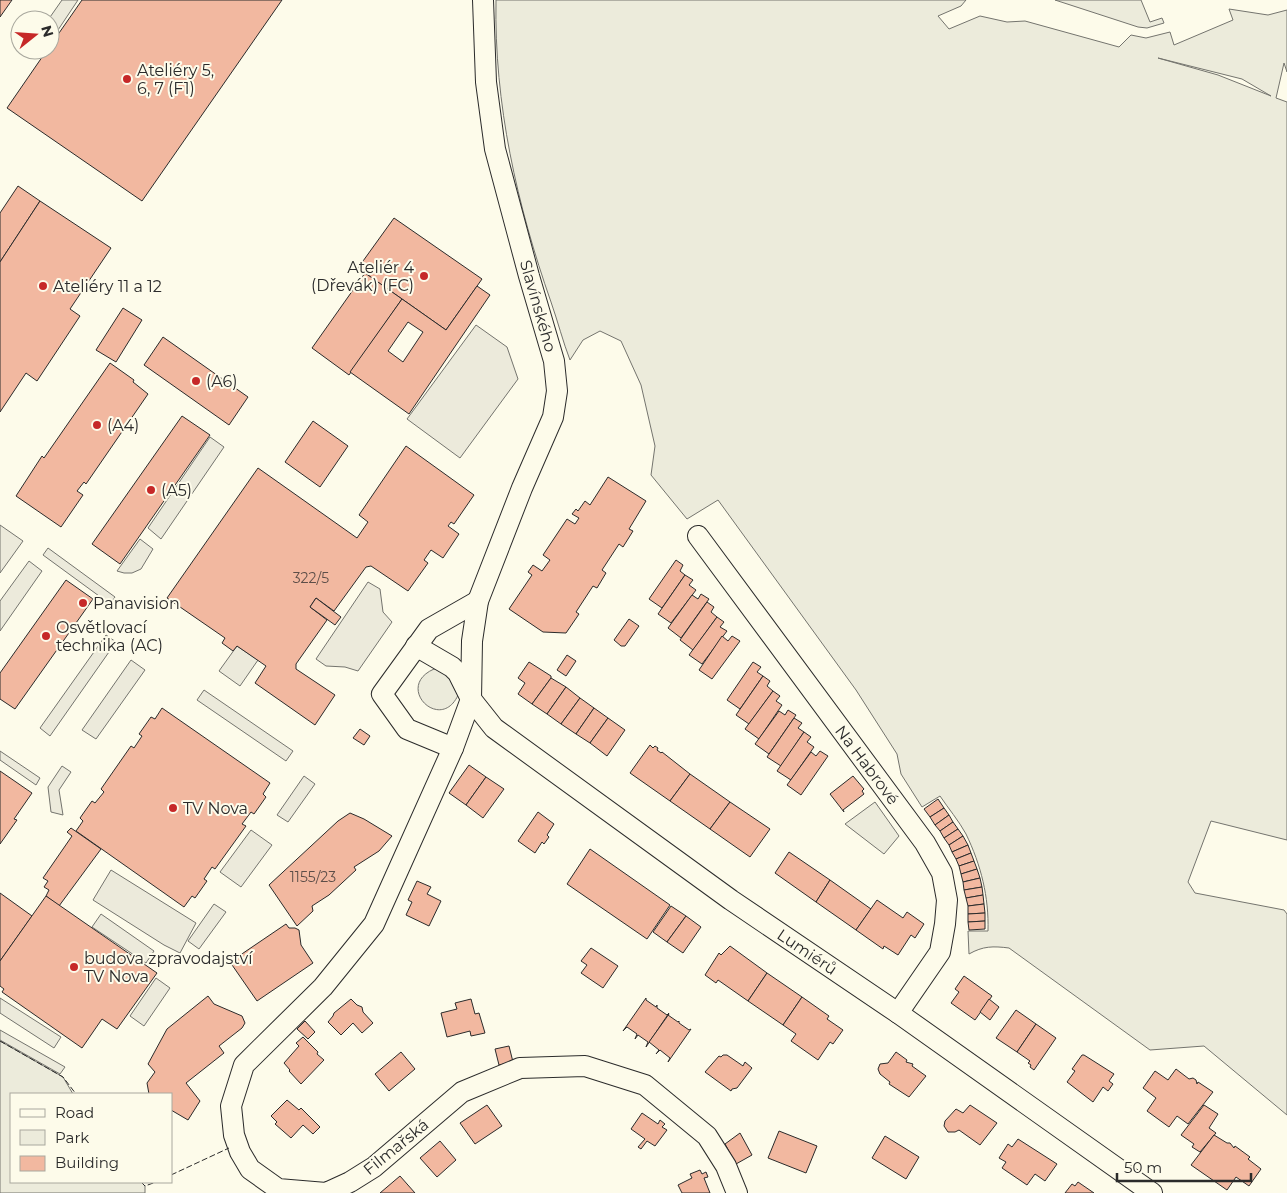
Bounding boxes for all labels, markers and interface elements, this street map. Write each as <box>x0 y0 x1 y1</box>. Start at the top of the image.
north arrow <box>10 10 60 60</box>
text: N <box>37 23 58 39</box>
place label: Ateliéry 5, 6, 7 (F1) <box>137 61 214 98</box>
marker: Ateliéry 5, 6, 7 (F1) <box>121 73 133 85</box>
place label: Ateliér 4 (Dřevák) (FC) <box>311 258 414 295</box>
street label: Slavínského <box>516 258 560 354</box>
marker: Ateliér 4 (Dřevák) (FC) <box>418 270 430 282</box>
place label: Ateliéry 11 a 12 <box>53 277 162 296</box>
marker: Ateliéry 11 a 12 <box>37 280 49 292</box>
place label: (A6) <box>206 372 238 391</box>
marker: (A6) <box>190 375 202 387</box>
place label: (A4) <box>107 416 139 435</box>
marker: (A4) <box>91 419 103 431</box>
place label: (A5) <box>161 481 192 500</box>
marker: (A5) <box>145 484 157 496</box>
house number: 322/5 <box>293 569 329 587</box>
place label: Panavision <box>93 594 180 613</box>
marker: Panavision <box>77 597 89 609</box>
place label: Osvětlovací technika (AC) <box>56 618 163 655</box>
marker: Osvětlovací technika (AC) <box>40 630 52 642</box>
street label: Na Habrové <box>831 722 903 808</box>
place label: TV Nova <box>183 799 248 818</box>
marker: TV Nova <box>167 802 179 814</box>
house number: 1155/23 <box>290 868 336 886</box>
street label: Lumiérů <box>773 925 841 979</box>
place label: budova zpravodajství TV Nova <box>84 949 253 986</box>
marker: budova zpravodajství TV Nova <box>68 961 80 973</box>
legend <box>10 1093 172 1183</box>
text: Road <box>55 1103 94 1122</box>
street label: Filmařská <box>360 1115 432 1179</box>
text: Park <box>55 1128 89 1147</box>
scale bar <box>1117 1150 1251 1182</box>
text: Building <box>55 1153 119 1172</box>
text: 50 m <box>1124 1158 1162 1177</box>

